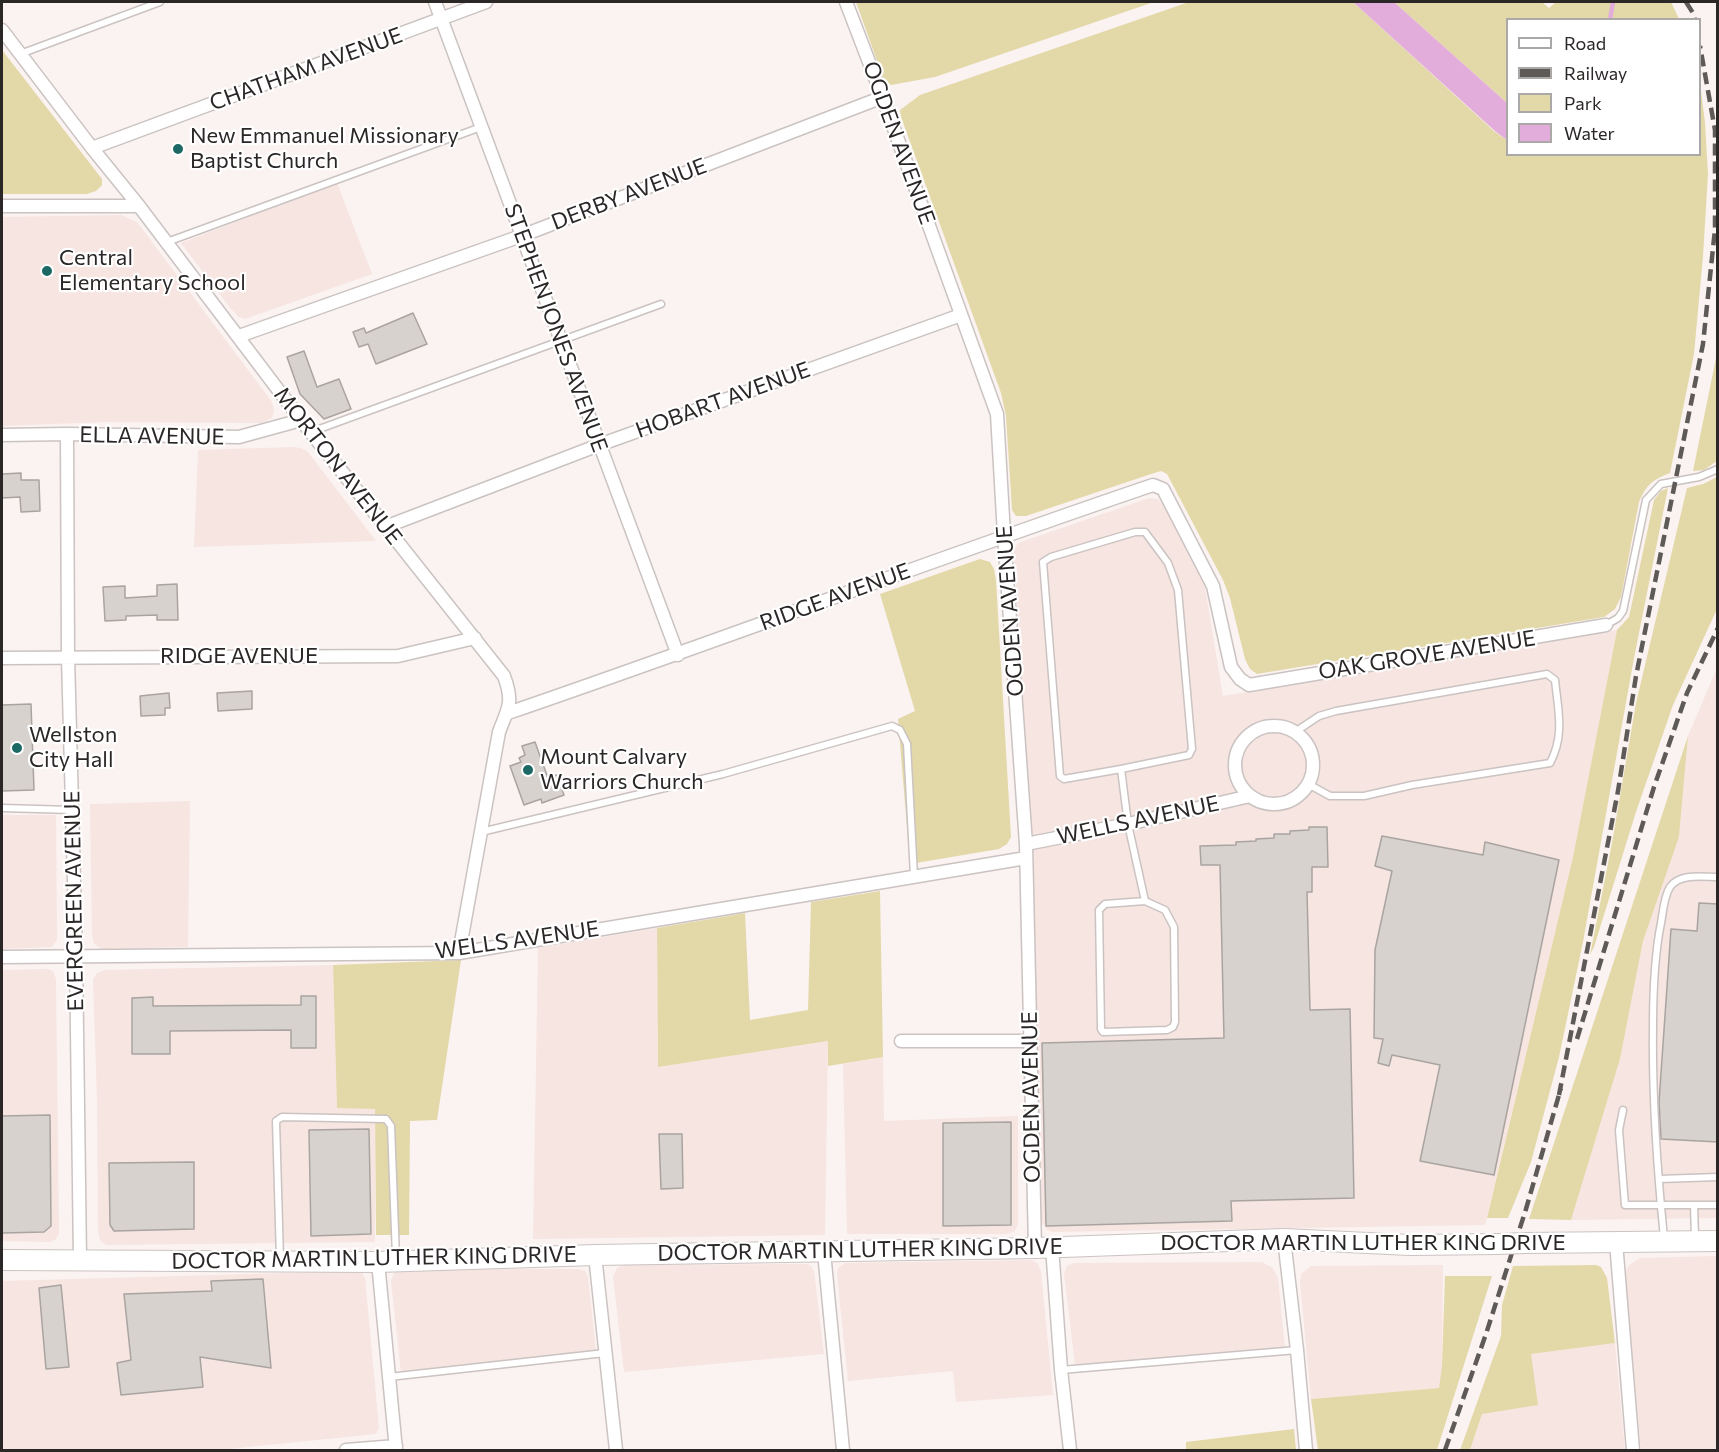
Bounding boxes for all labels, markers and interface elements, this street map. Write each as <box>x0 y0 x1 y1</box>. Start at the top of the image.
legend <box>1506 18 1701 156</box>
street label: CHATHAM AVENUE <box>206 22 406 116</box>
text: Road <box>1564 32 1606 54</box>
street label: OGDEN AVENUE <box>857 58 941 228</box>
text: Railway <box>1564 62 1627 84</box>
text: Park <box>1564 92 1602 114</box>
text: Water <box>1564 122 1615 144</box>
place label: New Emmanuel Missionary Baptist Church <box>190 123 459 174</box>
marker: New Emmanuel Missionary Baptist Church <box>171 142 185 156</box>
street label: DERBY AVENUE <box>548 152 710 236</box>
street label: STEPHEN JONES AVENUE <box>499 200 613 456</box>
place label: Central Elementary School <box>59 245 246 296</box>
marker: Central Elementary School <box>40 264 54 278</box>
street label: HOBART AVENUE <box>632 356 814 444</box>
street label: MORTON AVENUE <box>268 382 408 550</box>
street label: ELLA AVENUE <box>79 422 225 450</box>
street label: OGDEN AVENUE <box>991 524 1029 698</box>
street label: RIDGE AVENUE <box>756 558 914 636</box>
street label: OAK GROVE AVENUE <box>1317 625 1537 685</box>
street label: RIDGE AVENUE <box>160 643 318 669</box>
place label: Wellston City Hall <box>29 722 117 774</box>
marker: Wellston City Hall <box>10 741 24 755</box>
place label: Mount Calvary Warriors Church <box>540 744 704 796</box>
marker: Mount Calvary Warriors Church <box>521 763 535 777</box>
street label: EVERGREEN AVENUE <box>59 790 89 1012</box>
street label: WELLS AVENUE <box>1054 790 1222 850</box>
street label: WELLS AVENUE <box>433 915 601 965</box>
street label: OGDEN AVENUE <box>1016 1011 1046 1183</box>
street label: DOCTOR MARTIN LUTHER KING DRIVE <box>1160 1230 1566 1256</box>
street label: DOCTOR MARTIN LUTHER KING DRIVE <box>657 1233 1063 1267</box>
street label: DOCTOR MARTIN LUTHER KING DRIVE <box>171 1241 577 1275</box>

